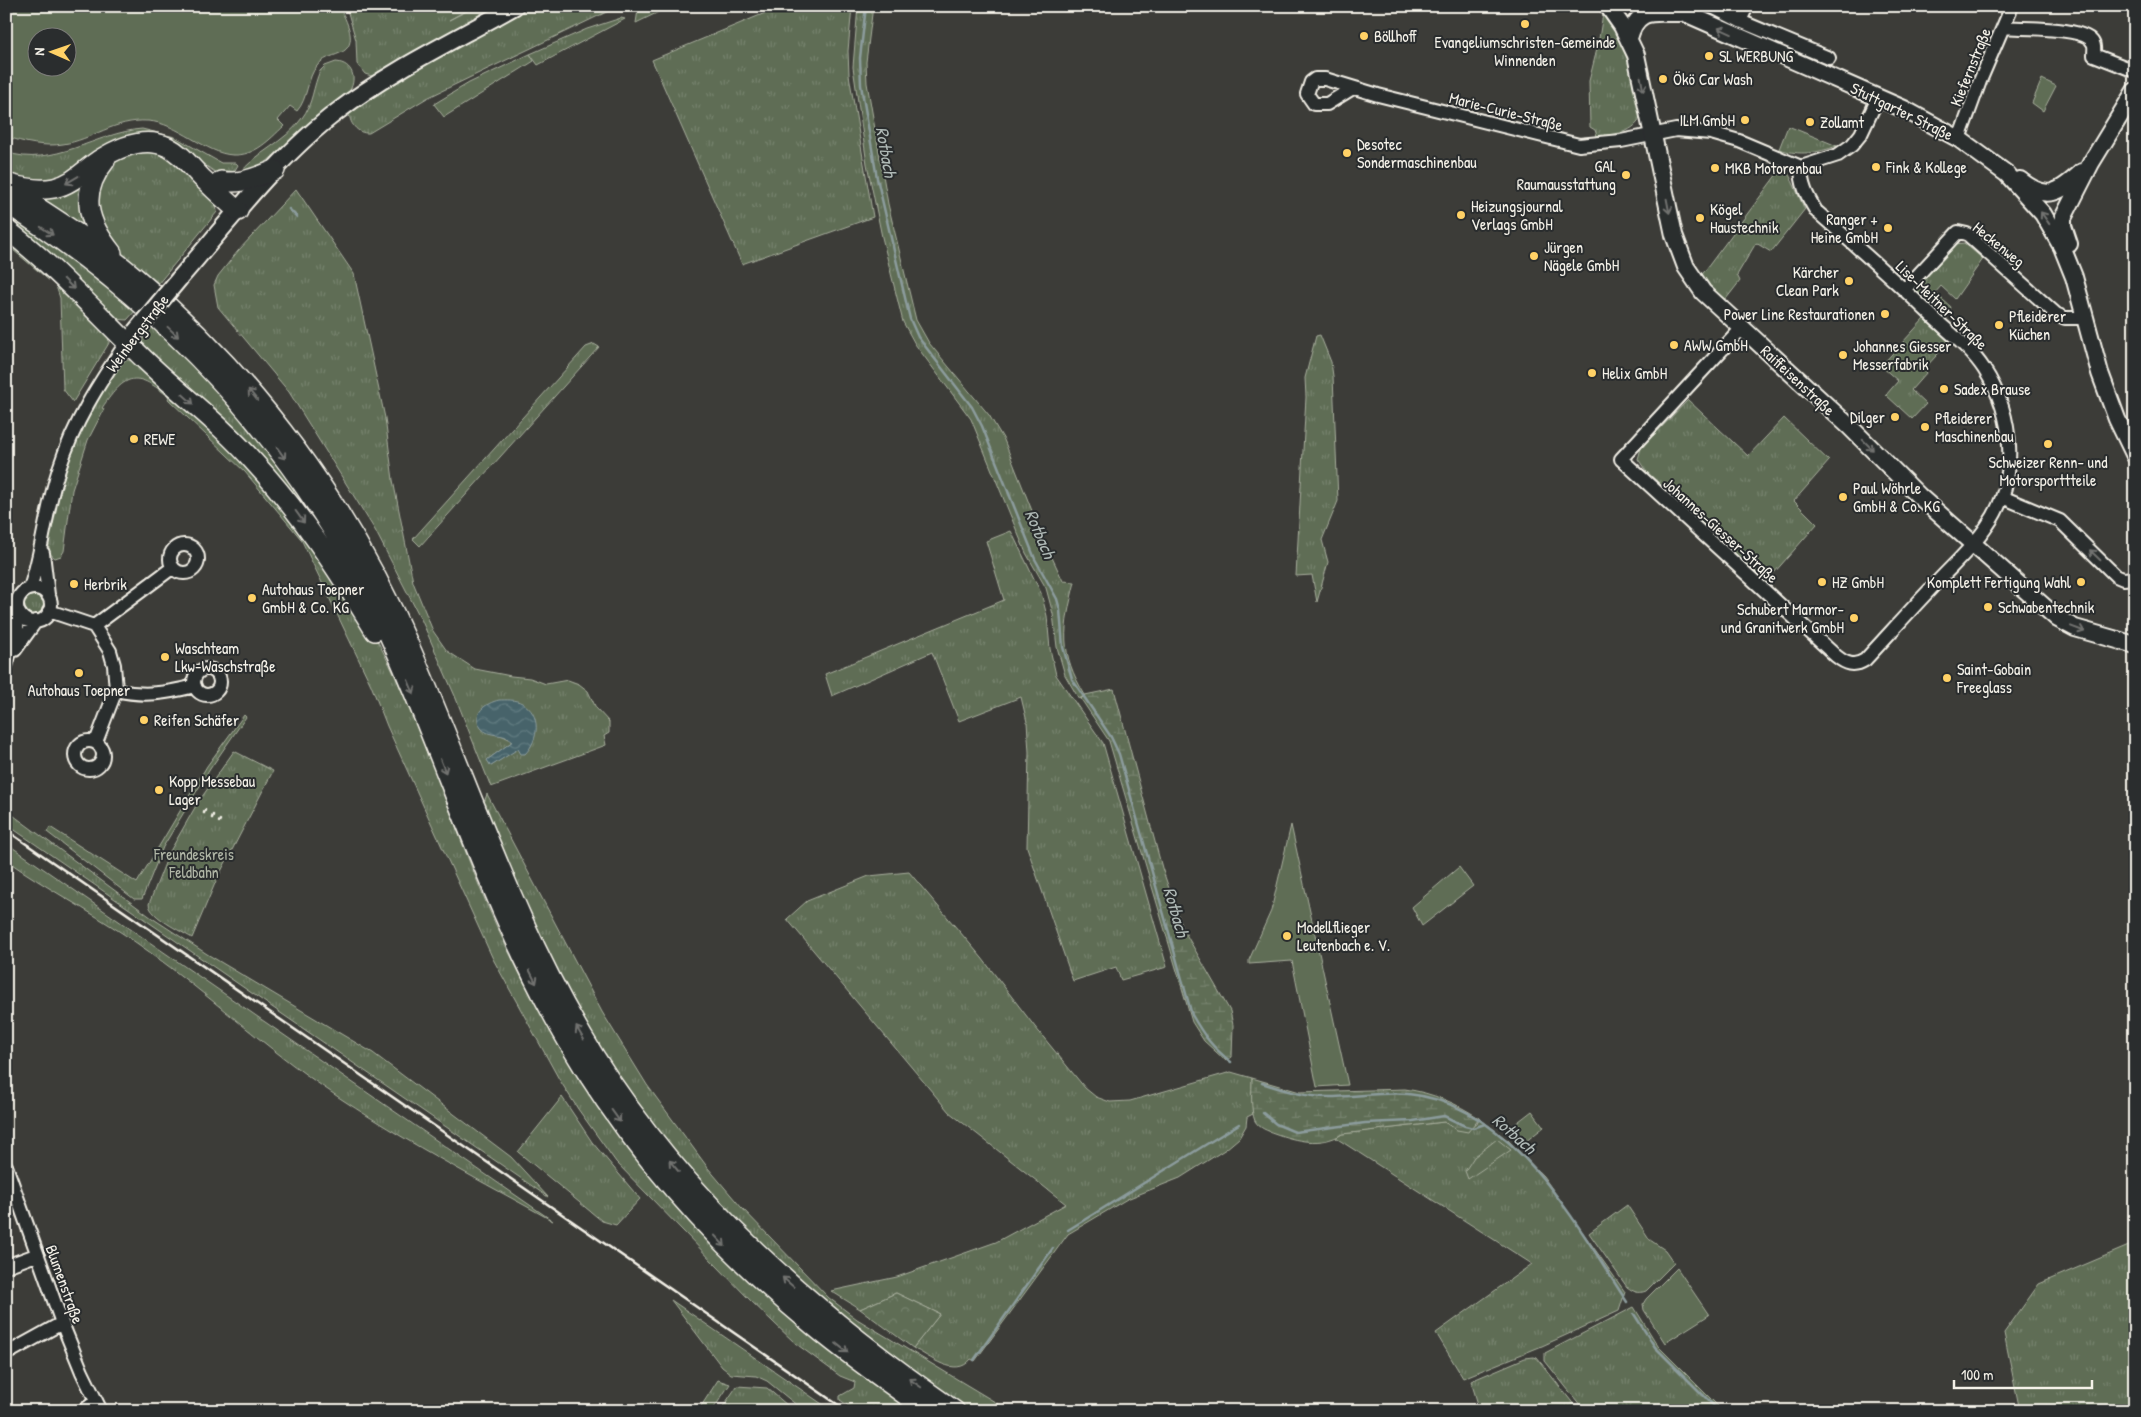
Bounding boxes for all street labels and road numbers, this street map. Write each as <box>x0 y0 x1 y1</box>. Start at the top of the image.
street label: Kiefernstraße <box>1944 24 1996 109</box>
street label: Stuttgarter Straße <box>1847 77 1958 146</box>
street label: Marie-Curie-Straße <box>1447 86 1566 136</box>
street label: Heckenweg <box>1968 216 2030 272</box>
street label: Lise-Meitner-Straße <box>1891 255 1993 355</box>
street label: Weinbergstraße <box>100 289 174 376</box>
street label: Raiffeisenstraße <box>1756 340 1840 421</box>
street label: Johannes-Giesser-Straße <box>1659 472 1784 588</box>
street label: Blumenstraße <box>41 1242 90 1327</box>

